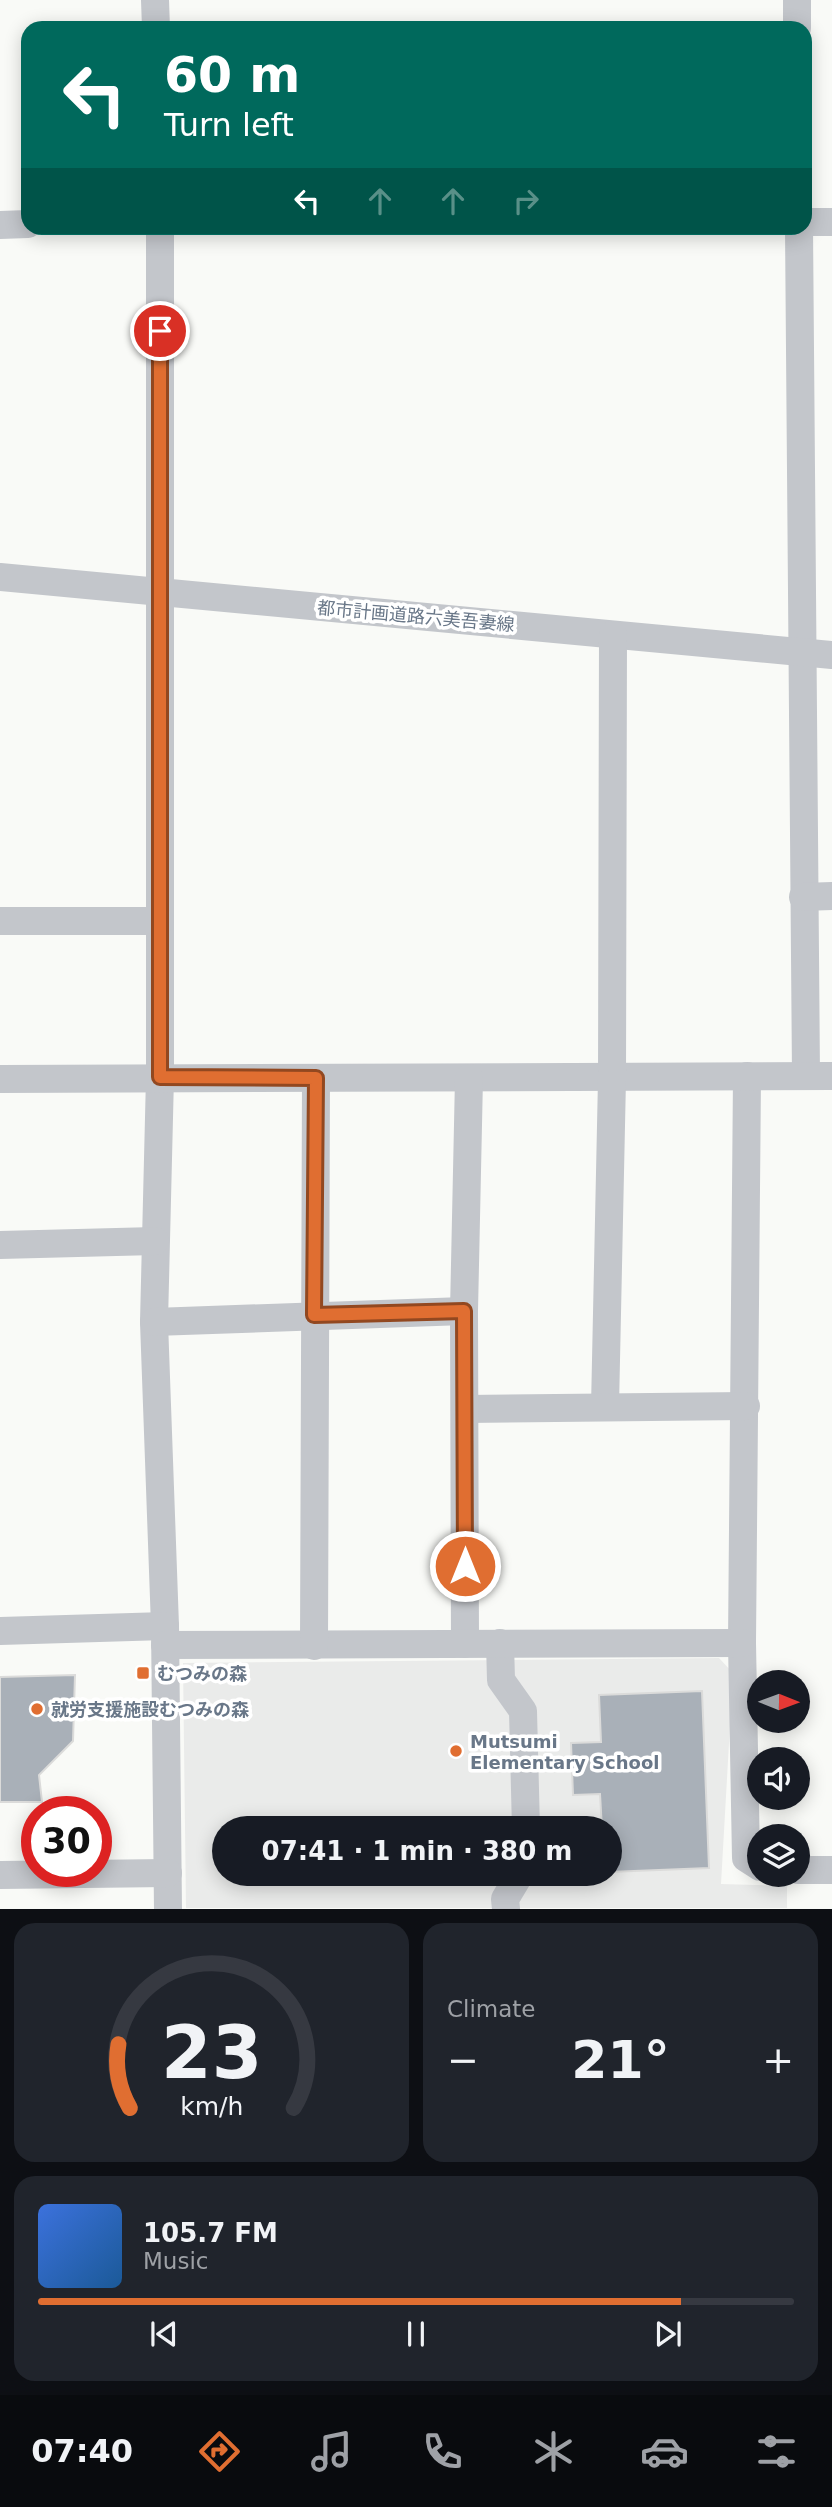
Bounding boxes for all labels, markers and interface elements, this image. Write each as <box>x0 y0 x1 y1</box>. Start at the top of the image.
text: 60 m <box>164 47 300 104</box>
icon: left <box>49 49 140 140</box>
text: Turn left <box>164 106 294 144</box>
icon: left <box>288 182 326 220</box>
icon: ahead <box>361 182 399 220</box>
icon: ahead <box>434 182 472 220</box>
icon: right <box>507 182 545 220</box>
pin <box>130 301 190 361</box>
icon: arrive <box>141 312 179 350</box>
street label: 都市計画道路六美吾妻線 <box>316 597 516 635</box>
position arrow <box>428 1529 502 1603</box>
place label: むつみの森 <box>157 1663 247 1684</box>
marker: むつみの森 <box>135 1665 151 1681</box>
north arrow <box>747 1670 810 1732</box>
map controls <box>747 1670 810 1887</box>
place label: 就労支援施設むつみの森 <box>51 1699 249 1720</box>
marker: 就労支援施設むつみの森 <box>29 1701 45 1717</box>
place label: Mutsumi Elementary School <box>470 1731 659 1773</box>
marker: Mutsumi Elementary School <box>448 1743 464 1759</box>
button: sound <box>747 1747 810 1810</box>
speed limit sign: 30 <box>21 1796 112 1887</box>
button: layers <box>747 1824 810 1887</box>
text: 07:41 · 1 min · 380 m <box>262 1836 572 1866</box>
text: Climate <box>447 1996 536 2022</box>
text: 23 <box>161 2011 262 2096</box>
text: 21° <box>571 2030 670 2090</box>
text: − <box>447 2038 479 2082</box>
text: + <box>762 2038 794 2082</box>
text: km/h <box>180 2092 243 2121</box>
text: 105.7 FM <box>143 2218 278 2248</box>
text: Music <box>143 2248 208 2274</box>
icon: previous <box>145 2315 183 2353</box>
icon: pause <box>397 2315 435 2353</box>
icon: next <box>649 2315 687 2353</box>
icon: directions <box>195 2427 244 2476</box>
icon: music <box>307 2427 356 2476</box>
icon: phone <box>418 2427 467 2476</box>
icon: climate <box>529 2427 578 2476</box>
icon: car <box>640 2427 689 2476</box>
icon: filters <box>752 2427 801 2476</box>
text: 07:40 <box>31 2432 133 2470</box>

